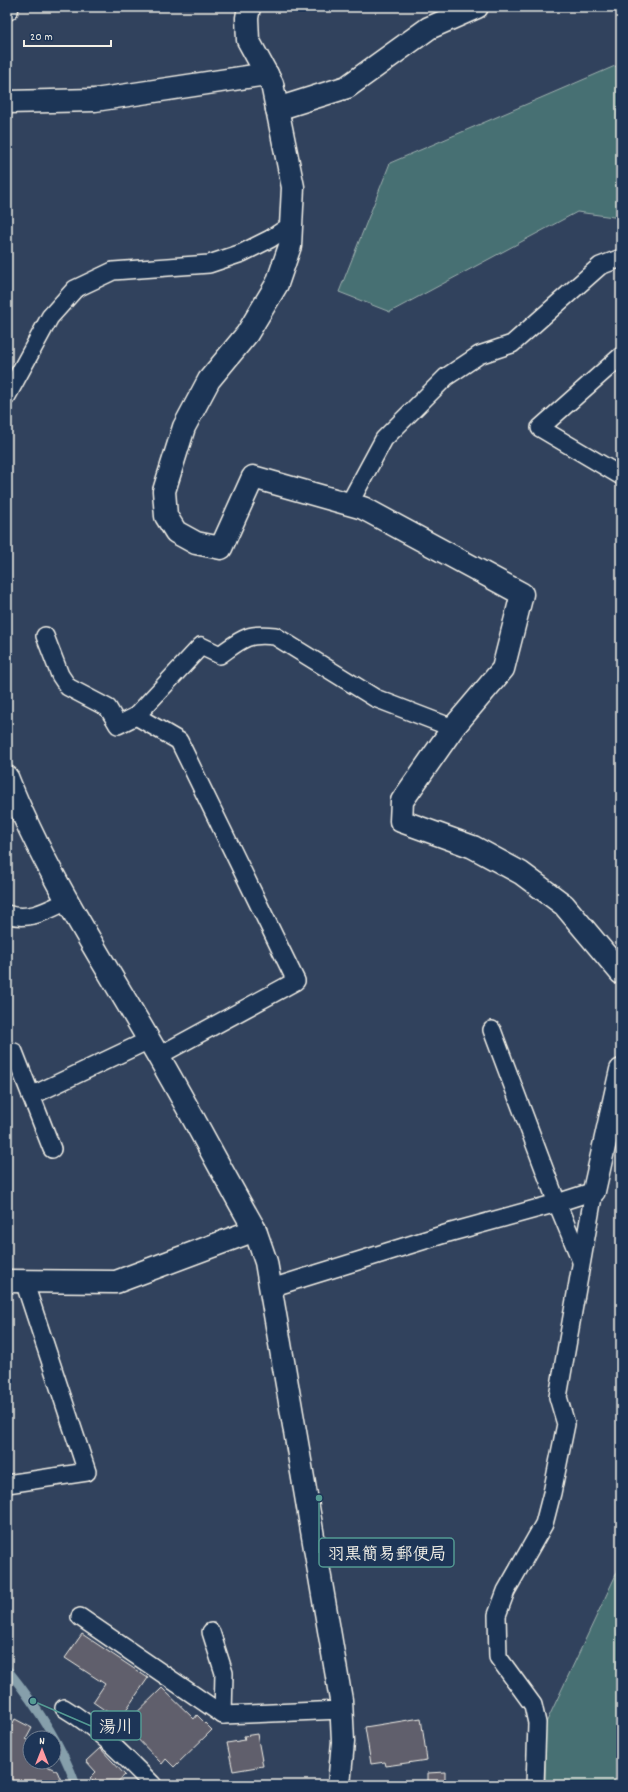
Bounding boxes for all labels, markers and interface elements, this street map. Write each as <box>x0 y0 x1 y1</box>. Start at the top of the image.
scale bar <box>24 22 111 48</box>
text: 20 m <box>30 29 53 46</box>
callout: 羽黒簡易郵便局 <box>319 1538 454 1567</box>
text: 羽黒簡易郵便局 <box>328 1544 447 1568</box>
callout: 湯川 <box>91 1711 141 1740</box>
text: 湯川 <box>99 1717 133 1741</box>
north arrow <box>22 1730 62 1770</box>
text: N <box>39 1734 45 1750</box>

